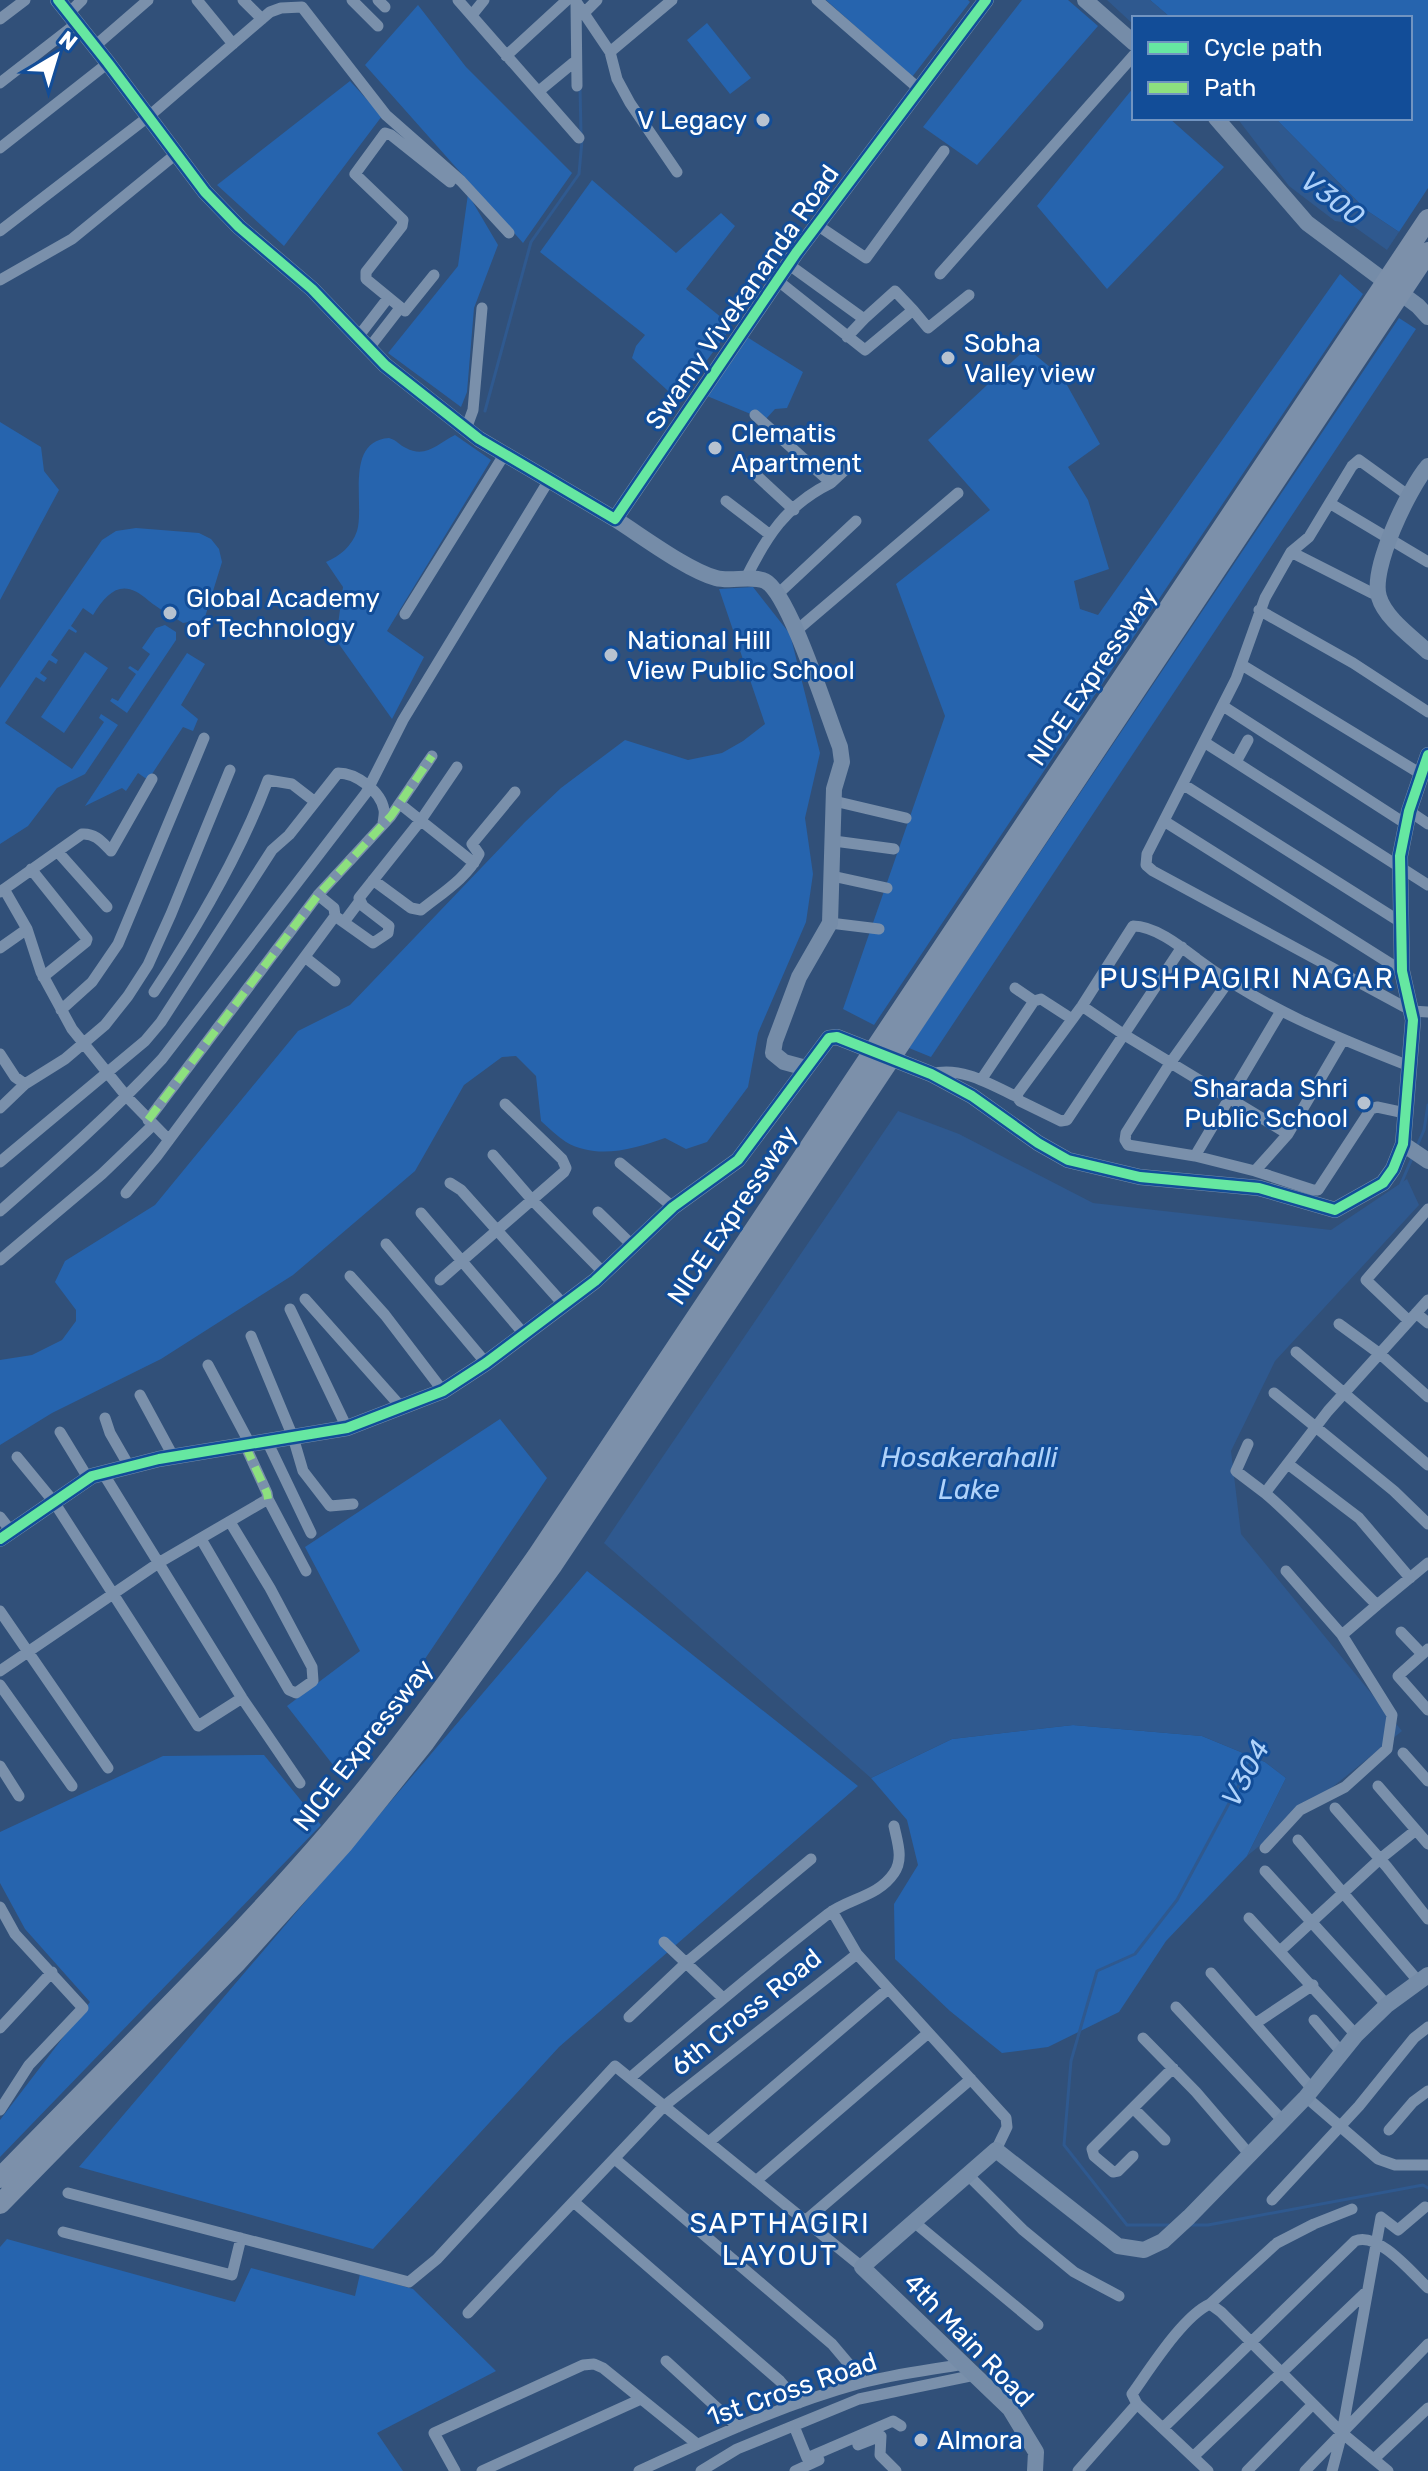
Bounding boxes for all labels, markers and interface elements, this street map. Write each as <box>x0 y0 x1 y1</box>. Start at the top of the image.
north arrow <box>16 16 96 96</box>
legend <box>1132 16 1412 120</box>
text: N <box>53 25 83 56</box>
text: Cycle path <box>1204 34 1323 62</box>
text: Path <box>1204 74 1256 102</box>
place label: V Legacy <box>637 105 747 136</box>
marker: V Legacy <box>754 111 772 129</box>
street label: Swamy Vivekananda Road <box>639 159 846 436</box>
water label: V300 <box>1295 164 1371 233</box>
place label: Sobha Valley view <box>964 328 1096 389</box>
marker: Sobha Valley view <box>939 349 957 367</box>
place label: Clematis Apartment <box>731 418 862 479</box>
marker: Clematis Apartment <box>706 439 724 457</box>
street label: NICE Expressway <box>1021 581 1164 772</box>
place label: Global Academy of Technology <box>186 583 380 644</box>
marker: Global Academy of Technology <box>161 604 179 622</box>
place label: National Hill View Public School <box>627 625 855 686</box>
marker: National Hill View Public School <box>602 646 620 664</box>
district label: PUSHPAGIRI NAGAR <box>1099 962 1395 995</box>
place label: Sharada Shri Public School <box>1184 1073 1348 1134</box>
marker: Sharada Shri Public School <box>1355 1094 1373 1112</box>
street label: NICE Expressway <box>661 1120 804 1311</box>
water label: Hosakerahalli Lake <box>880 1441 1059 1506</box>
street label: NICE Expressway <box>287 1653 440 1837</box>
water label: V304 <box>1214 1734 1277 1812</box>
street label: 6th Cross Road <box>665 1942 828 2082</box>
district label: SAPTHAGIRI LAYOUT <box>689 2207 871 2272</box>
street label: 4th Main Road <box>897 2267 1040 2414</box>
street label: 1st Cross Road <box>703 2346 881 2433</box>
place label: Almora <box>937 2425 1023 2456</box>
marker: Almora <box>912 2431 930 2449</box>

